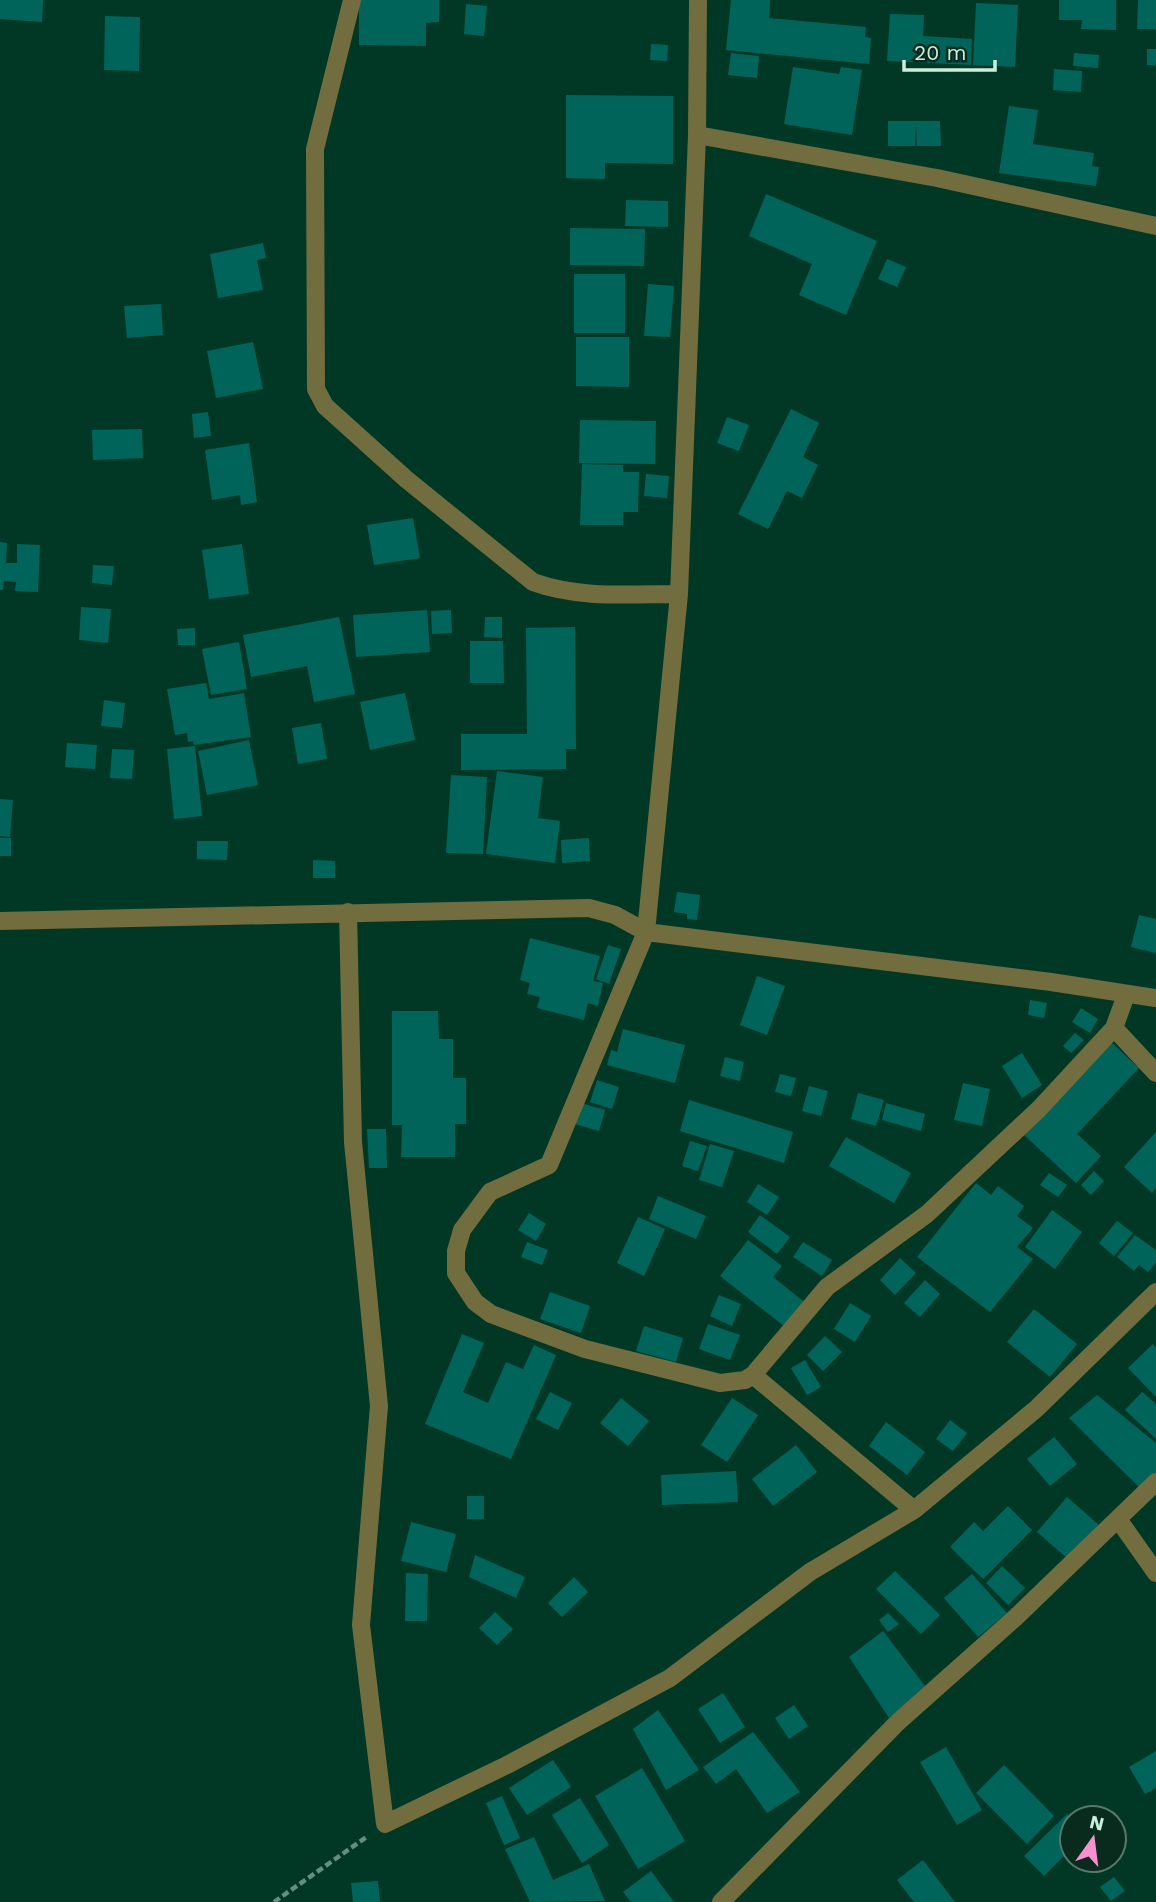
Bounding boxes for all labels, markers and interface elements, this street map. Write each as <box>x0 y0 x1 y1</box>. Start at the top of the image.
scale bar <box>904 28 995 72</box>
text: 20 m <box>914 40 966 65</box>
north arrow <box>1058 1804 1128 1874</box>
text: N <box>1087 1810 1107 1836</box>

